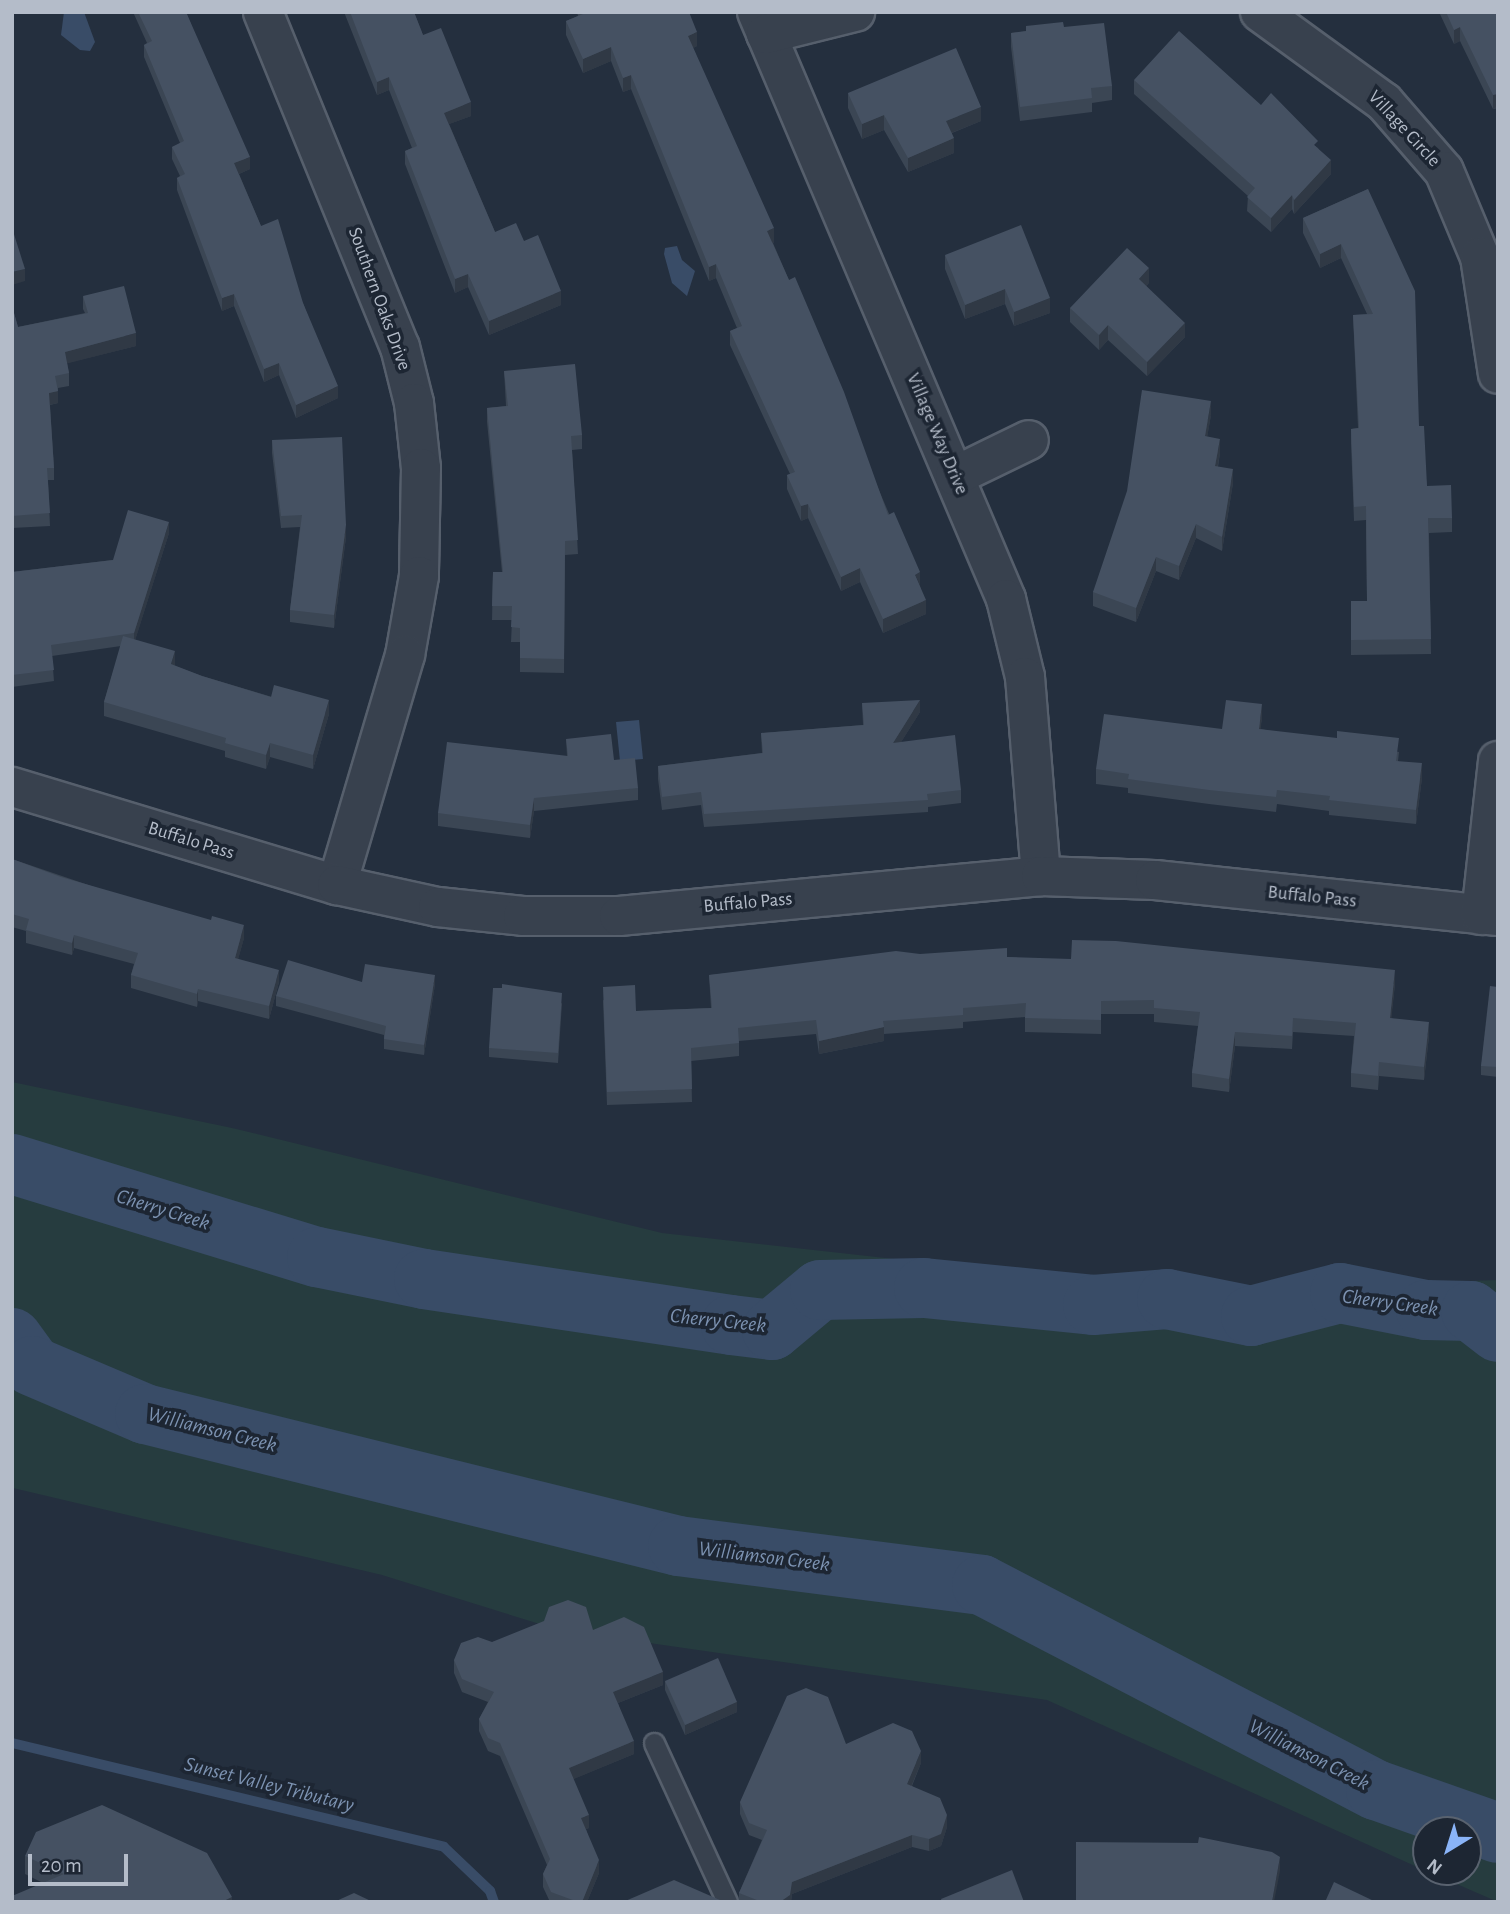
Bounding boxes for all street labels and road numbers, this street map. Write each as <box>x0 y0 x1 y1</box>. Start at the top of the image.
street label: Village Circle <box>1363 86 1445 172</box>
street label: Southern Oaks Drive <box>343 224 415 374</box>
street label: Village Way Drive <box>901 370 973 498</box>
street label: Buffalo Pass <box>145 817 237 865</box>
street label: Buffalo Pass <box>1266 881 1358 913</box>
street label: Buffalo Pass <box>703 888 793 918</box>

